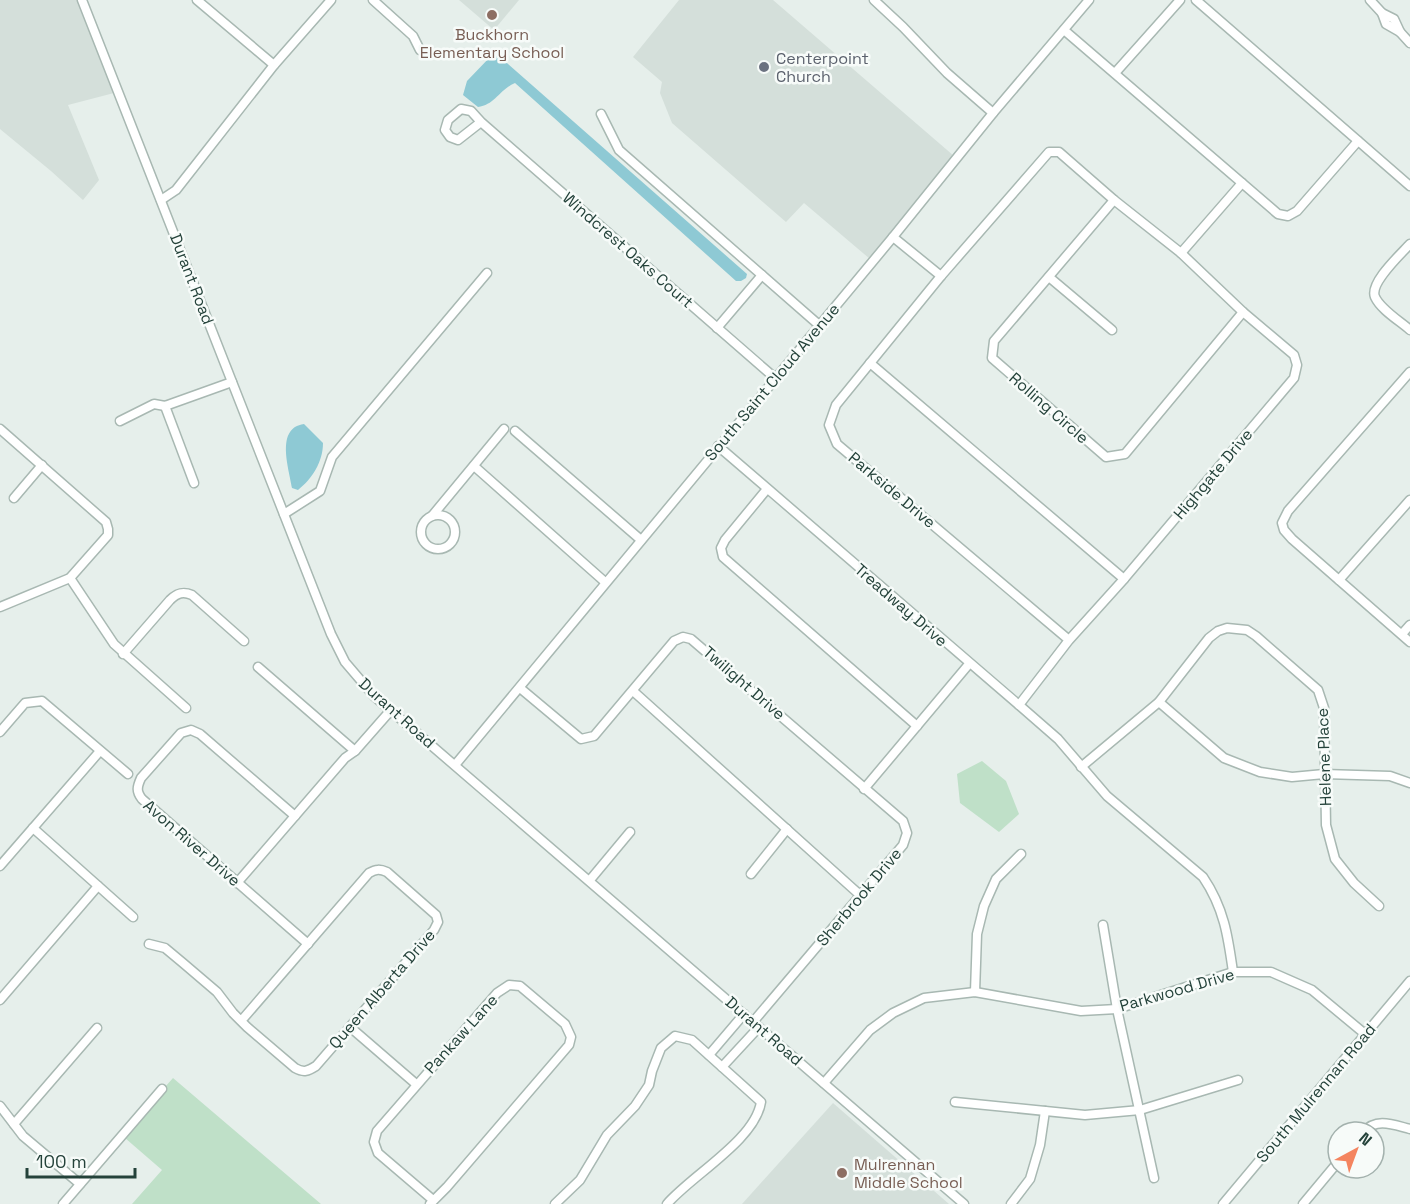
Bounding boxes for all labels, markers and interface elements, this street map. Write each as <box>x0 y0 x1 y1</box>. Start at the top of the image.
marker: Buckhorn Elementary School <box>485 8 499 22</box>
place label: Buckhorn Elementary School <box>420 24 564 63</box>
place label: Centerpoint Church <box>776 48 869 87</box>
marker: Centerpoint Church <box>757 60 771 74</box>
street label: Windcrest Oaks Court <box>558 187 698 313</box>
street label: Durant Road <box>165 231 219 327</box>
street label: South Saint Cloud Avenue <box>700 299 844 465</box>
street label: Rolling Circle <box>1005 368 1093 448</box>
street label: Highgate Drive <box>1169 424 1257 524</box>
street label: Parkside Drive <box>844 447 940 533</box>
street label: Treadway Drive <box>850 559 952 651</box>
street label: Twilight Drive <box>698 641 790 725</box>
street label: Durant Road <box>354 673 440 753</box>
street label: Helene Place <box>1312 708 1336 806</box>
street label: Avon River Drive <box>139 795 245 891</box>
street label: Sherbrook Drive <box>812 844 906 950</box>
street label: Queen Alberta Drive <box>324 925 440 1053</box>
street label: Parkwood Drive <box>1117 964 1237 1016</box>
street label: Pankaw Lane <box>420 990 502 1078</box>
street label: Durant Road <box>721 992 807 1070</box>
street label: South Mulrennan Road <box>1252 1019 1380 1167</box>
north arrow <box>1326 1120 1386 1180</box>
text: N <box>1355 1128 1376 1151</box>
scale bar <box>27 1141 135 1179</box>
text: 100 m <box>36 1150 87 1173</box>
place label: Mulrennan Middle School <box>854 1154 963 1193</box>
marker: Mulrennan Middle School <box>835 1166 849 1180</box>

